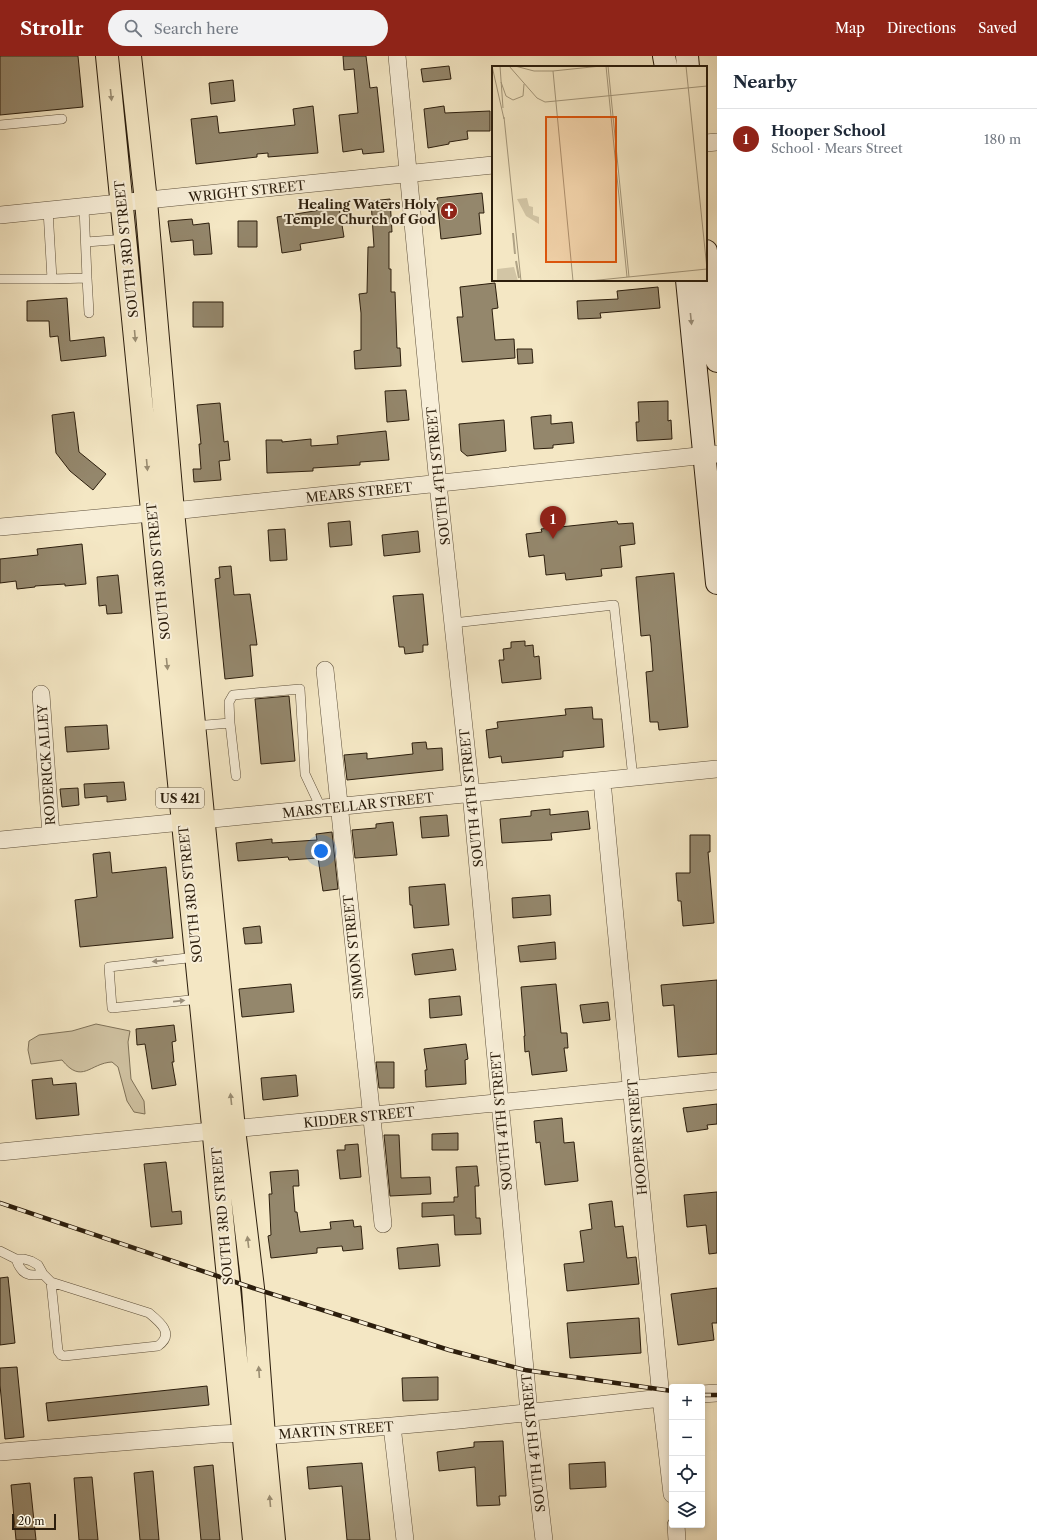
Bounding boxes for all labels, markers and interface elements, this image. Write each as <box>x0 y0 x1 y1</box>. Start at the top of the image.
search box <box>108 10 388 46</box>
text: Strollr <box>20 17 84 40</box>
icon: search <box>122 17 144 39</box>
text: Search here <box>154 19 239 38</box>
text: Map <box>835 19 865 37</box>
text: Directions <box>887 19 956 37</box>
text: Saved <box>978 19 1017 37</box>
inset map <box>492 66 707 281</box>
text: Nearby <box>733 72 797 92</box>
one-way arrow <box>108 89 114 101</box>
text: Hooper School <box>771 121 886 140</box>
text: 1 <box>743 131 749 147</box>
text: 180 m <box>984 131 1021 147</box>
text: School · Mears Street <box>771 140 903 156</box>
street label: WRIGHT STREET <box>187 177 307 205</box>
street label: SOUTH 3RD STREET <box>111 179 141 319</box>
place label: Healing Waters Holy Temple Church of God <box>284 196 437 227</box>
church icon: Healing Waters Holy Temple Church of God <box>439 201 459 221</box>
one-way arrow <box>687 313 694 325</box>
one-way arrow <box>131 330 138 342</box>
street label: SOUTH 4TH STREET <box>423 406 453 546</box>
one-way arrow <box>144 459 151 471</box>
street label: MEARS STREET <box>305 478 413 506</box>
street label: SOUTH 3RD STREET <box>143 501 173 641</box>
pin: 1 <box>540 506 566 539</box>
one-way arrow <box>163 658 170 670</box>
street label: RODERICK ALLEY <box>34 703 58 826</box>
street label: SOUTH 4TH STREET <box>456 728 486 868</box>
road number: US 421 <box>156 788 204 808</box>
street label: MARSTELLAR STREET <box>281 789 435 821</box>
street label: SOUTH 3RD STREET <box>175 824 205 964</box>
your location <box>311 841 331 861</box>
street label: SIMON STREET <box>340 894 366 1000</box>
one-way arrow <box>152 958 164 964</box>
one-way arrow <box>173 998 185 1004</box>
street label: SOUTH 4TH STREET <box>487 1051 515 1191</box>
street label: HOOPER STREET <box>624 1078 650 1196</box>
one-way arrow <box>227 1093 234 1105</box>
street label: KIDDER STREET <box>303 1103 416 1131</box>
street label: SOUTH 3RD STREET <box>208 1146 236 1286</box>
one-way arrow <box>244 1236 251 1248</box>
one-way arrow <box>256 1366 263 1378</box>
street label: SOUTH 4TH STREET <box>518 1373 548 1513</box>
map controls <box>669 1384 705 1528</box>
button: + <box>669 1384 705 1420</box>
street label: MARTIN STREET <box>278 1418 394 1442</box>
button: − <box>669 1420 705 1456</box>
button: locate <box>669 1456 705 1492</box>
button: layers <box>669 1492 705 1528</box>
one-way arrow <box>267 1495 274 1507</box>
scale bar <box>12 1512 56 1531</box>
text: 20 m <box>18 1514 44 1528</box>

